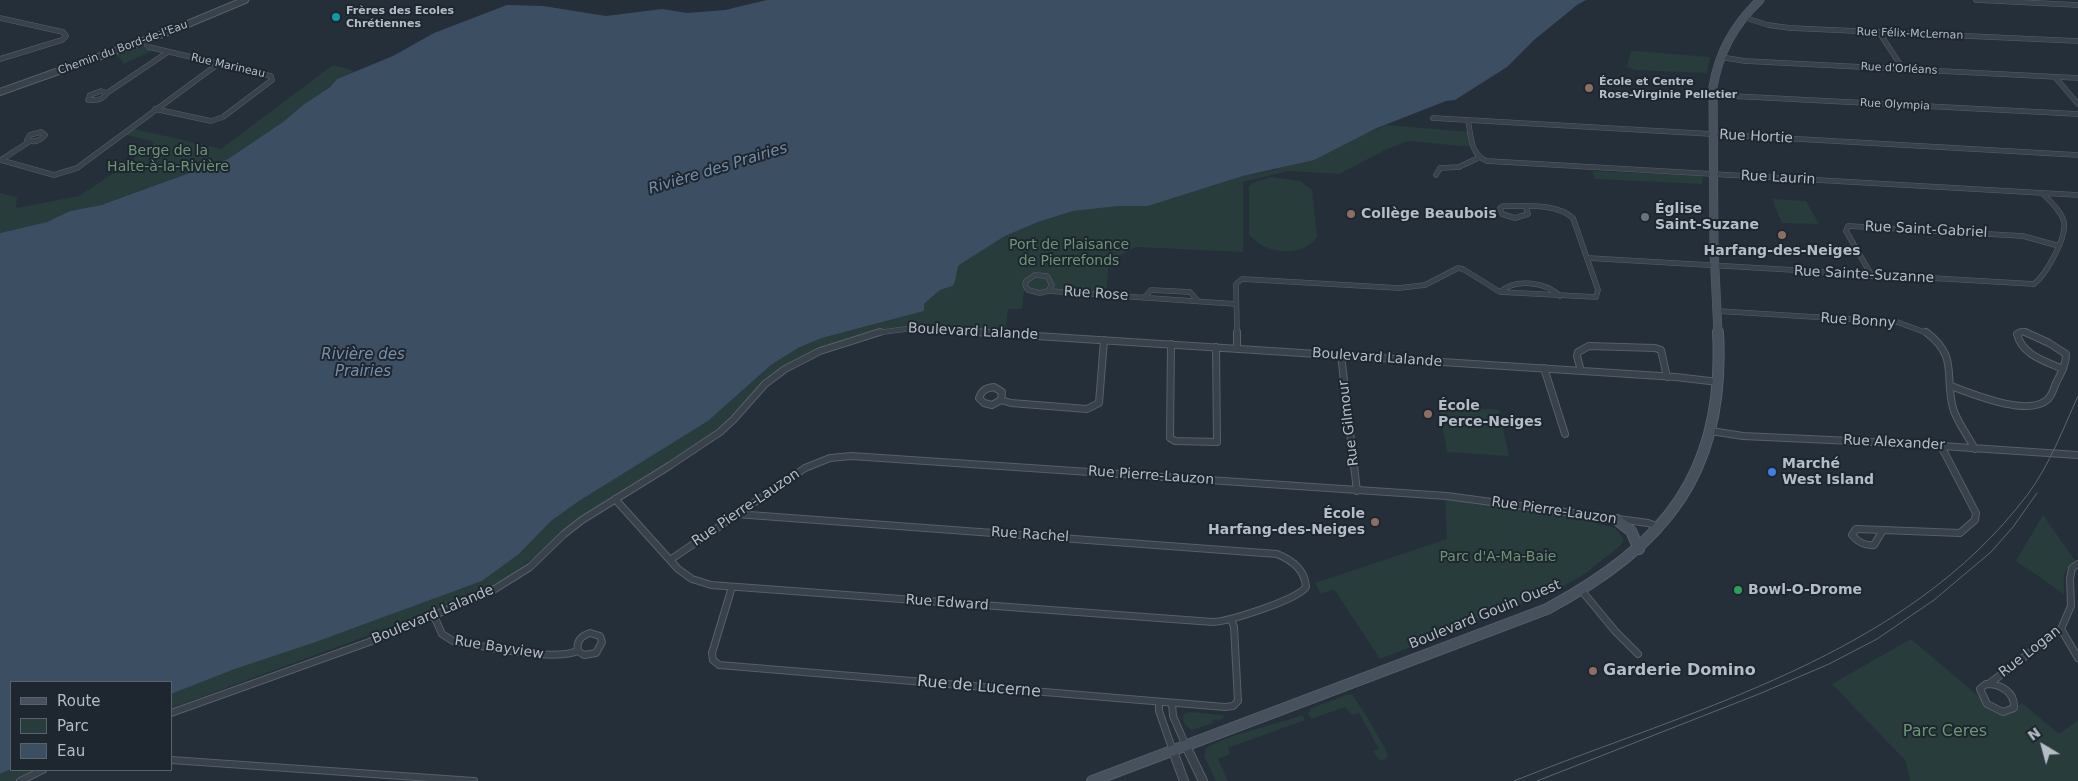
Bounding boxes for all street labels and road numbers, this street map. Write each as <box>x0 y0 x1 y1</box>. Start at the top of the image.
street label: Chemin du Bord-de-l'Eau <box>56 18 190 78</box>
street label: Rue Félix-McLernan <box>1856 26 1964 42</box>
street label: Rue Marineau <box>190 51 266 81</box>
street label: Rue d'Orléans <box>1860 60 1938 78</box>
street label: Rue Olympia <box>1860 97 1930 113</box>
street label: Rue Hortie <box>1719 127 1793 147</box>
street label: Rue Laurin <box>1740 168 1816 188</box>
street label: Rue Saint-Gabriel <box>1864 218 1988 242</box>
street label: Rue Sainte-Suzanne <box>1793 263 1935 287</box>
street label: Rue Rose <box>1063 283 1129 305</box>
street label: Rue Bonny <box>1820 310 1896 332</box>
street label: Boulevard Lalande <box>907 320 1039 344</box>
street label: Boulevard Lalande <box>1311 345 1443 371</box>
street label: Rue Gilmour <box>1335 379 1363 467</box>
street label: Rue Alexander <box>1843 432 1945 454</box>
street label: Rue Pierre-Lauzon <box>1087 463 1215 489</box>
street label: Rue Pierre-Lauzon <box>689 466 803 550</box>
street label: Rue Pierre-Lauzon <box>1490 494 1618 528</box>
street label: Rue Rachel <box>990 524 1070 546</box>
street label: Boulevard Gouin Ouest <box>1407 577 1563 653</box>
street label: Boulevard Lalande <box>370 582 496 648</box>
street label: Rue Edward <box>905 592 989 614</box>
street label: Rue Logan <box>1996 623 2064 681</box>
street label: Rue Bayview <box>453 633 545 663</box>
street label: Rue de Lucerne <box>916 672 1042 702</box>

